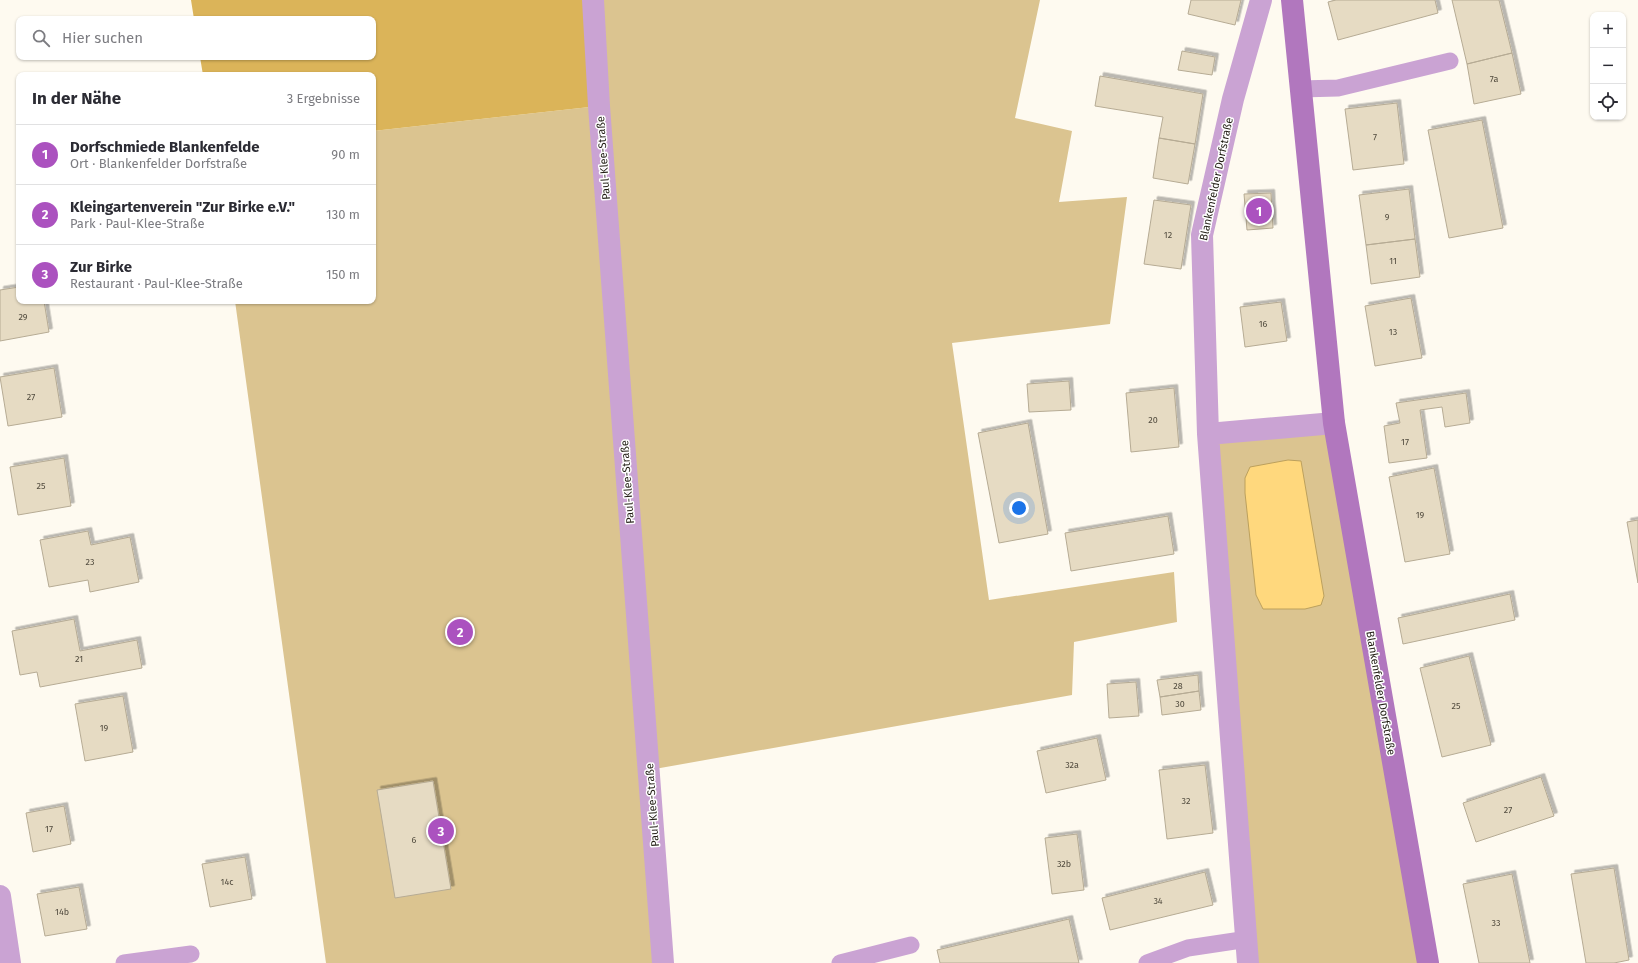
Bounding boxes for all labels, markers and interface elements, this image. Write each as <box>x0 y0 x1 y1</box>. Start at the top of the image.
map controls <box>1590 12 1626 120</box>
button: + <box>1590 12 1626 48</box>
search box <box>16 16 376 60</box>
icon: search <box>30 27 52 49</box>
text: Hier suchen <box>62 29 143 47</box>
button: − <box>1590 48 1626 84</box>
house number: 7a <box>1490 74 1498 84</box>
button: locate <box>1590 84 1626 120</box>
text: In der Nähe <box>32 88 121 109</box>
text: 3 Ergebnisse <box>287 91 360 106</box>
street label: Paul-Klee-Straße <box>594 116 613 200</box>
street label: Blankenfelder Dorfstraße <box>1197 116 1236 242</box>
house number: 7 <box>1373 132 1377 142</box>
text: Dorfschmiede Blankenfelde <box>70 138 260 156</box>
text: 1 <box>42 147 48 162</box>
text: 90 m <box>331 147 360 162</box>
text: Ort · Blankenfelder Dorfstraße <box>70 156 247 171</box>
pin: 1 <box>1246 196 1272 226</box>
text: Kleingartenverein "Zur Birke e.V." <box>70 198 295 216</box>
text: 2 <box>42 207 48 222</box>
text: 130 m <box>326 207 360 222</box>
house number: 9 <box>1385 212 1390 222</box>
text: Park · Paul-Klee-Straße <box>70 216 205 231</box>
house number: 12 <box>1164 230 1172 240</box>
house number: 11 <box>1389 256 1397 266</box>
text: Zur Birke <box>70 258 132 276</box>
text: 3 <box>42 267 48 282</box>
text: 150 m <box>326 267 360 282</box>
text: Restaurant · Paul-Klee-Straße <box>70 276 243 291</box>
house number: 29 <box>18 312 28 322</box>
house number: 16 <box>1259 319 1268 329</box>
house number: 13 <box>1389 327 1397 337</box>
house number: 27 <box>27 392 35 402</box>
house number: 20 <box>1148 415 1158 425</box>
house number: 17 <box>1401 437 1409 447</box>
street label: Paul-Klee-Straße <box>618 440 637 524</box>
house number: 25 <box>37 481 46 491</box>
your location <box>1009 498 1029 518</box>
house number: 19 <box>1416 510 1425 520</box>
house number: 23 <box>86 557 94 567</box>
pin: 2 <box>447 617 473 647</box>
street label: Blankenfelder Dorfstraße <box>1363 630 1398 756</box>
house number: 21 <box>75 654 83 664</box>
house number: 28 <box>1173 681 1183 691</box>
house number: 30 <box>1175 699 1185 709</box>
house number: 25 <box>1452 701 1461 711</box>
house number: 19 <box>100 723 109 733</box>
house number: 32a <box>1065 760 1079 770</box>
street label: Paul-Klee-Straße <box>643 763 662 847</box>
house number: 32 <box>1182 796 1190 806</box>
house number: 27 <box>1504 805 1512 815</box>
pin: 3 <box>428 816 454 846</box>
house number: 17 <box>45 824 53 834</box>
house number: 6 <box>412 835 417 845</box>
house number: 32b <box>1057 859 1071 869</box>
house number: 14c <box>221 877 234 887</box>
house number: 34 <box>1153 896 1163 906</box>
house number: 14b <box>55 907 69 917</box>
house number: 33 <box>1492 918 1500 928</box>

